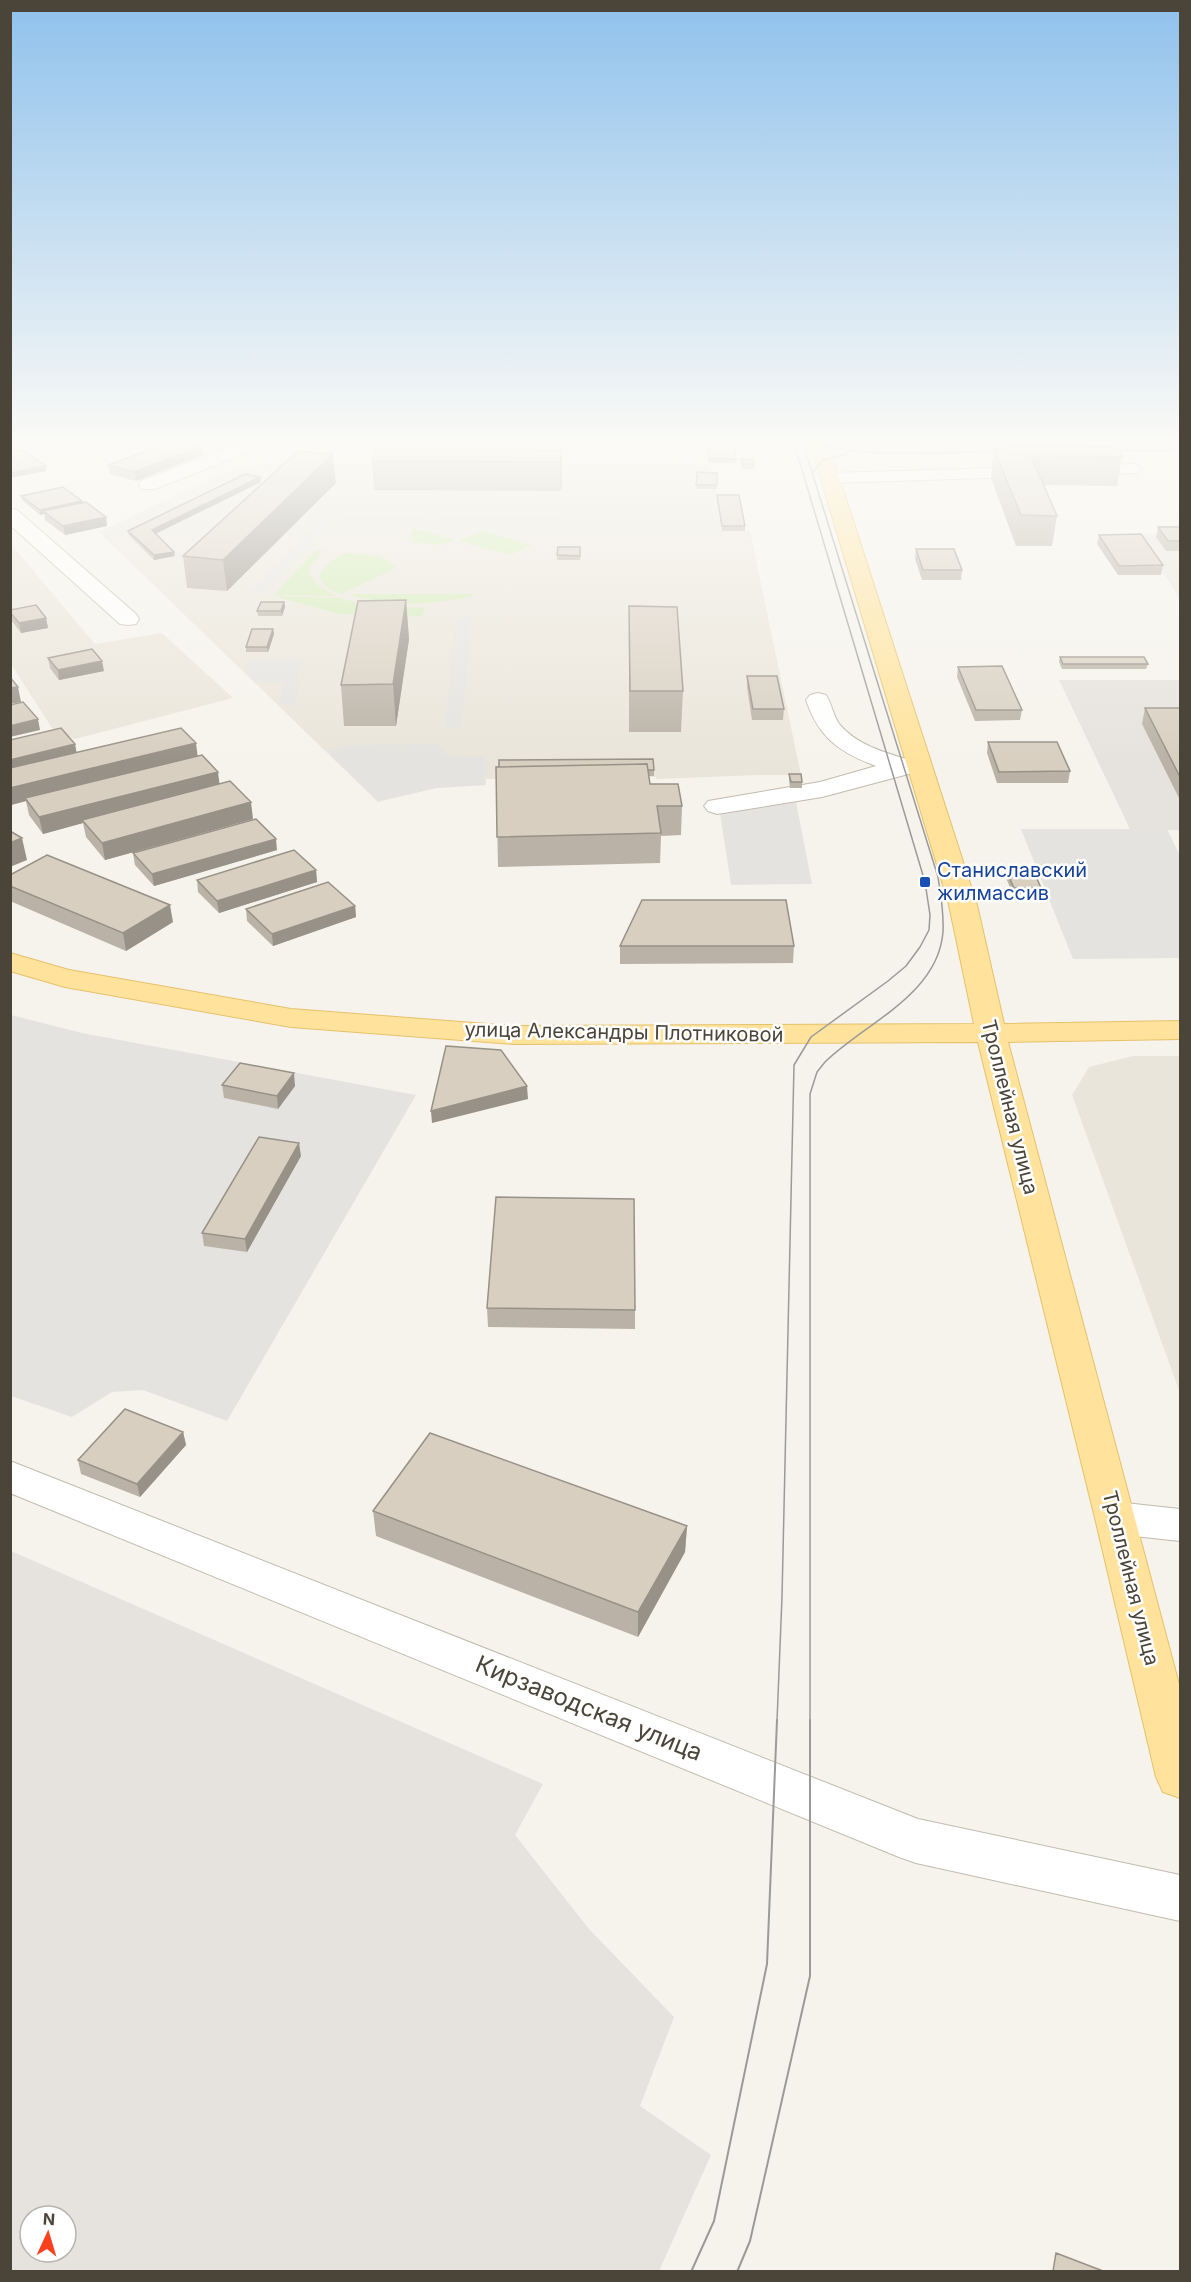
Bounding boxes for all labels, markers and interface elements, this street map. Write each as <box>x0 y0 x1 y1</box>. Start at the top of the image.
place label: Станиславский жилмассив <box>937 858 1087 905</box>
marker: Станиславский жилмассив <box>918 875 932 889</box>
street label: улица Александры Плотниковой <box>464 1017 784 1047</box>
street label: Троллейная улица <box>977 1017 1043 1197</box>
street label: Троллейная улица <box>1098 1488 1164 1668</box>
street label: Кирзаводская улица <box>471 1649 707 1767</box>
north arrow <box>18 2204 78 2264</box>
text: N <box>42 2209 56 2229</box>

